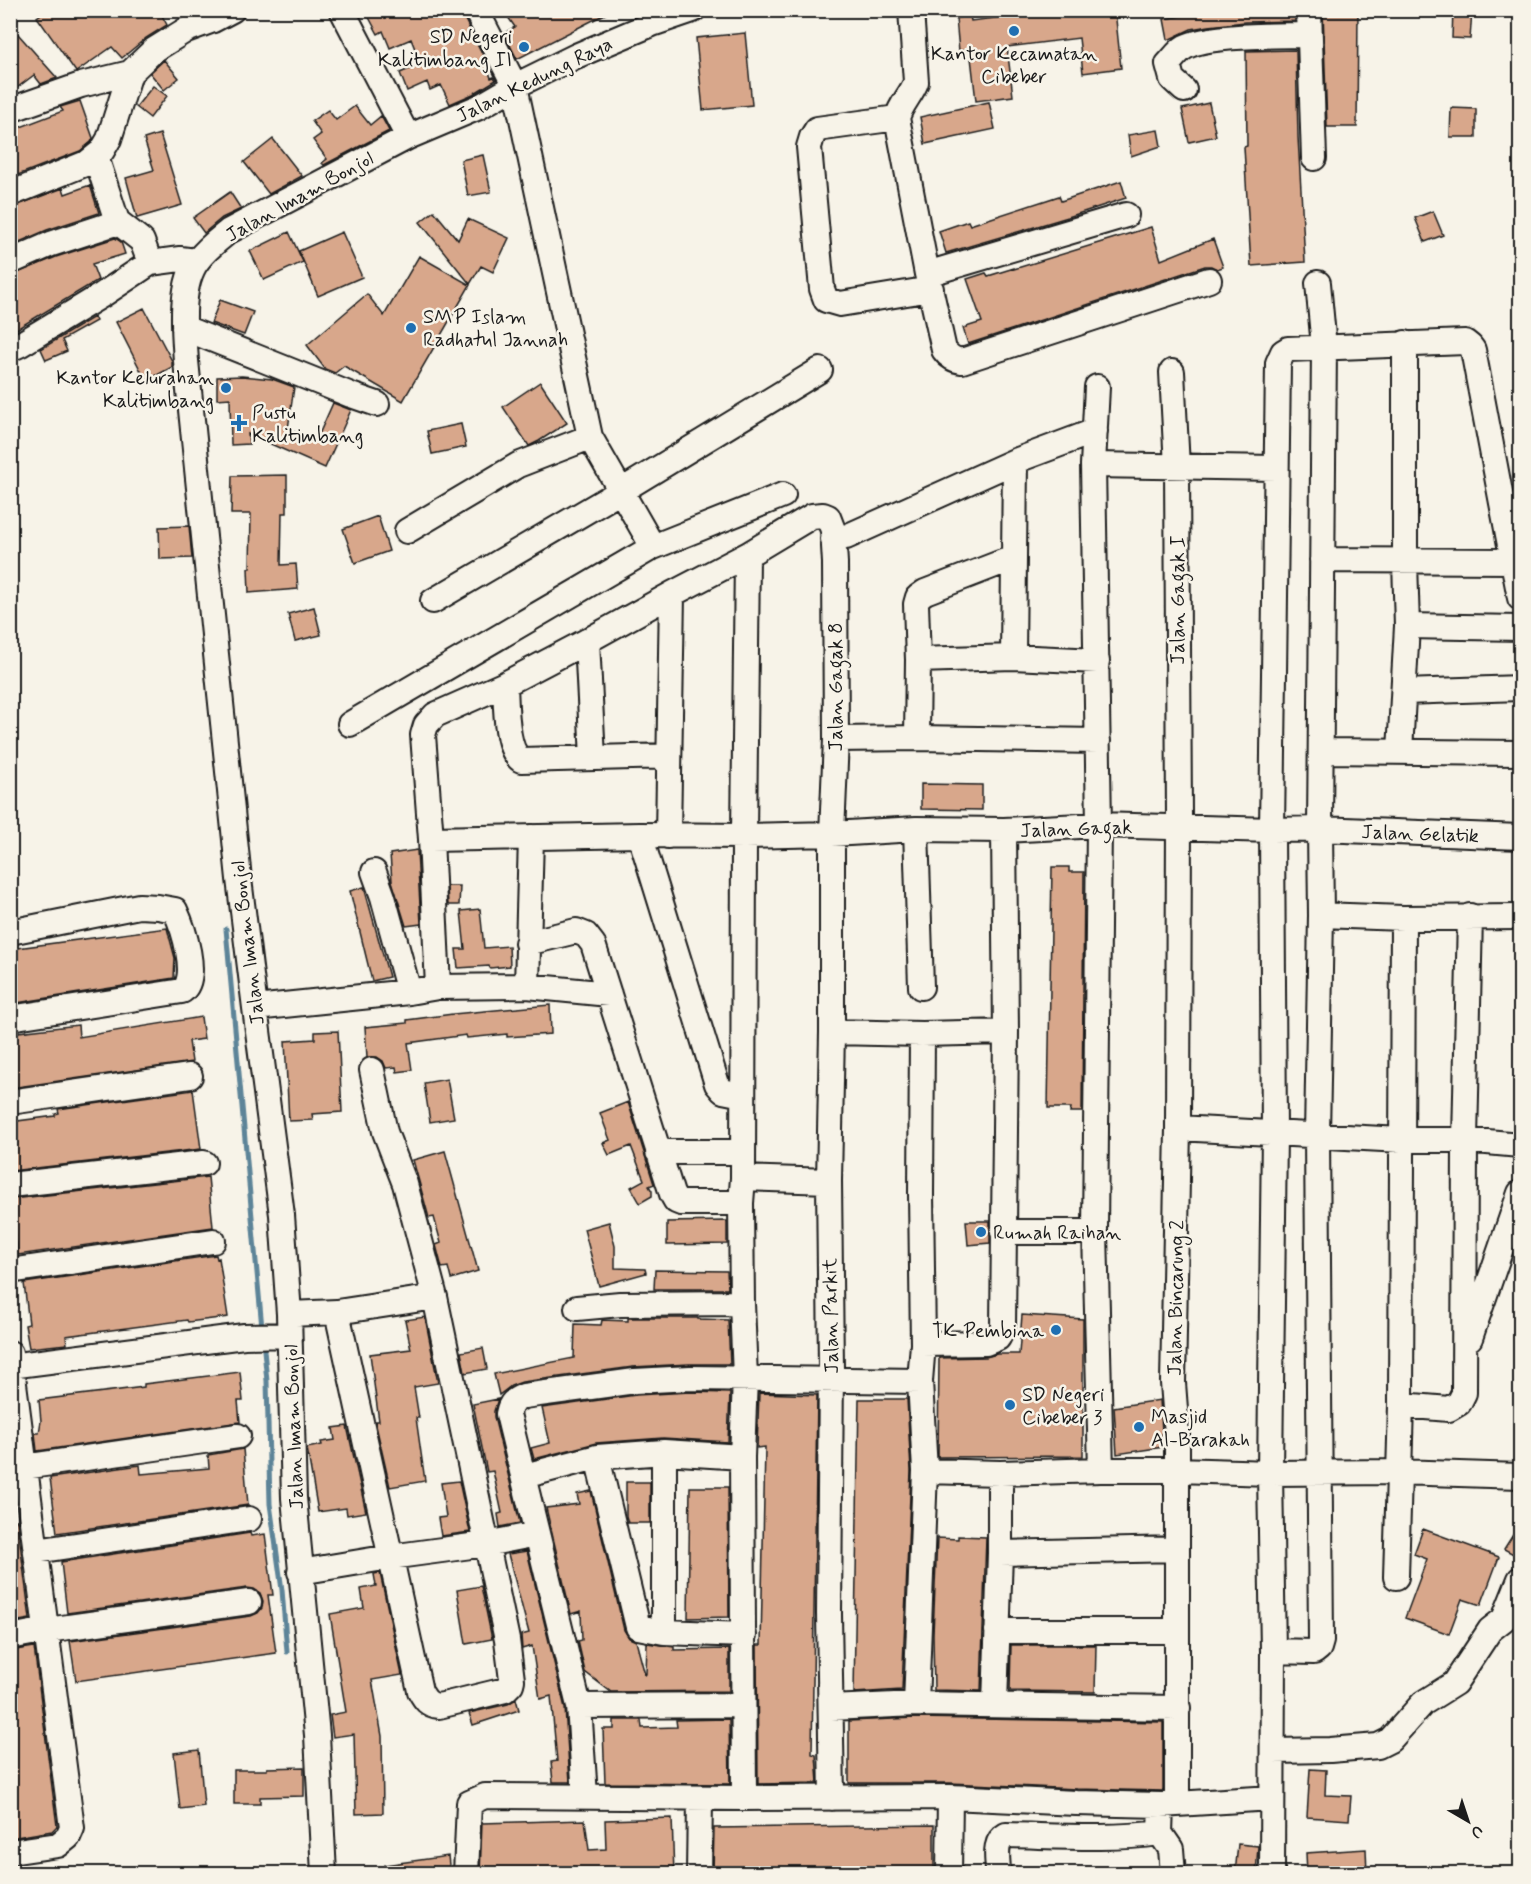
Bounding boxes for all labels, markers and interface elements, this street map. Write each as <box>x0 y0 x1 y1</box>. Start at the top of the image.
place label: SD Negeri Kalitimbang II <box>378 24 512 74</box>
marker: Kantor Kecamatan Cibeber <box>1007 24 1021 38</box>
street label: Jalan Kedung Raya <box>452 31 617 130</box>
marker: SD Negeri Kalitimbang II <box>517 40 531 54</box>
place label: Kantor Kecamatan Cibeber <box>931 41 1098 91</box>
street label: Jalan Imam Bonjol <box>221 145 379 249</box>
place label: SMP Islam Radhatul Jannah <box>423 304 568 354</box>
marker: SMP Islam Radhatul Jannah <box>404 321 418 335</box>
place label: Kantor Kelurahan Kalitimbang <box>56 365 214 415</box>
marker: Kantor Kelurahan Kalitimbang <box>219 381 233 395</box>
place label: Pustu Kalitimbang <box>252 400 363 450</box>
marker: Pustu Kalitimbang <box>230 414 248 432</box>
street label: Jalan Gagak I <box>1165 535 1194 665</box>
street label: Jalan Gagak 8 <box>823 623 852 751</box>
street label: Jalan Gagak <box>1019 814 1133 847</box>
street label: Jalan Gelatik <box>1361 819 1479 850</box>
street label: Jalan Imam Bonjol <box>225 859 272 1026</box>
place label: Rumah Raihan <box>993 1220 1121 1247</box>
street label: Jalan Bincarung 2 <box>1162 1220 1192 1376</box>
marker: Rumah Raihan <box>974 1225 988 1239</box>
street label: Jalan Parkit <box>817 1258 846 1374</box>
place label: TK Pembina <box>932 1318 1045 1345</box>
marker: TK Pembina <box>1049 1323 1063 1337</box>
street label: Jalan Imam Bonjol <box>278 1344 311 1510</box>
place label: SD Negeri Cibeber 3 <box>1022 1382 1104 1432</box>
marker: SD Negeri Cibeber 3 <box>1003 1398 1017 1412</box>
place label: Masjid Al-Barakah <box>1151 1404 1250 1454</box>
marker: Masjid Al-Barakah <box>1132 1420 1146 1434</box>
north arrow <box>1438 1791 1498 1851</box>
text: U <box>1466 1820 1487 1843</box>

